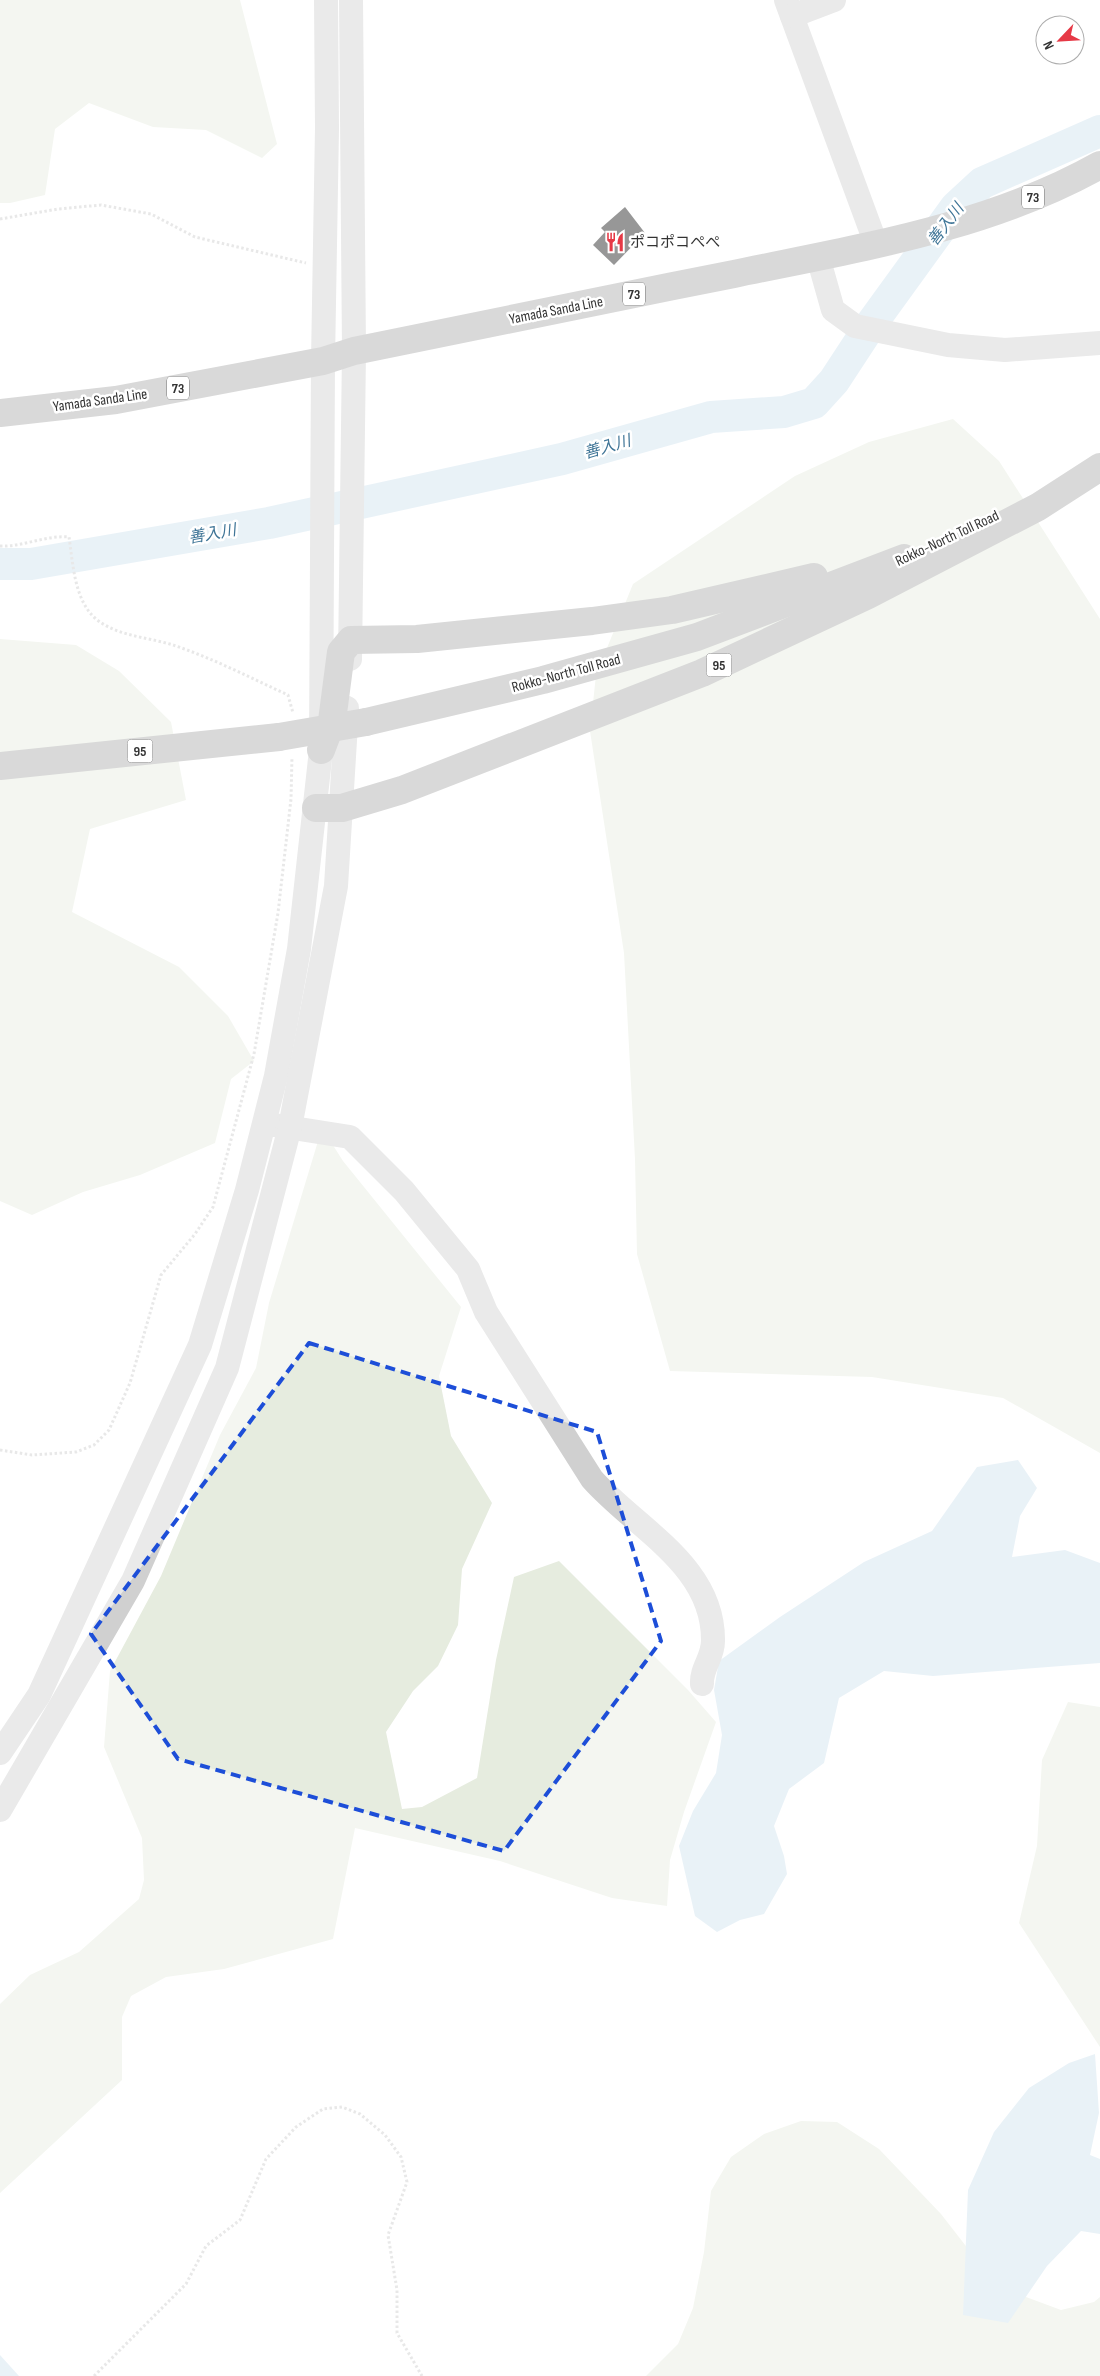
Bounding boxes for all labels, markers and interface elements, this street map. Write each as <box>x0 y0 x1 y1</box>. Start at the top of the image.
north arrow <box>1035 15 1085 65</box>
text: N <box>1039 38 1058 52</box>
road number: 73 <box>1022 186 1044 208</box>
water label: 善入川 <box>924 198 969 250</box>
restaurant icon: ポコポコぺぺ <box>604 231 626 253</box>
place label: ポコポコぺぺ <box>630 233 720 252</box>
road number: 73 <box>623 282 645 306</box>
street label: Yamada Sanda Line <box>508 292 605 329</box>
road number: 73 <box>167 376 189 399</box>
street label: Yamada Sanda Line <box>52 384 148 417</box>
water label: 善入川 <box>582 431 635 463</box>
street label: Rokko-North Toll Road <box>892 506 1002 571</box>
water label: 善入川 <box>187 521 240 548</box>
street label: Rokko-North Toll Road <box>510 650 623 697</box>
road number: 95 <box>706 654 732 676</box>
road number: 95 <box>128 739 152 762</box>

